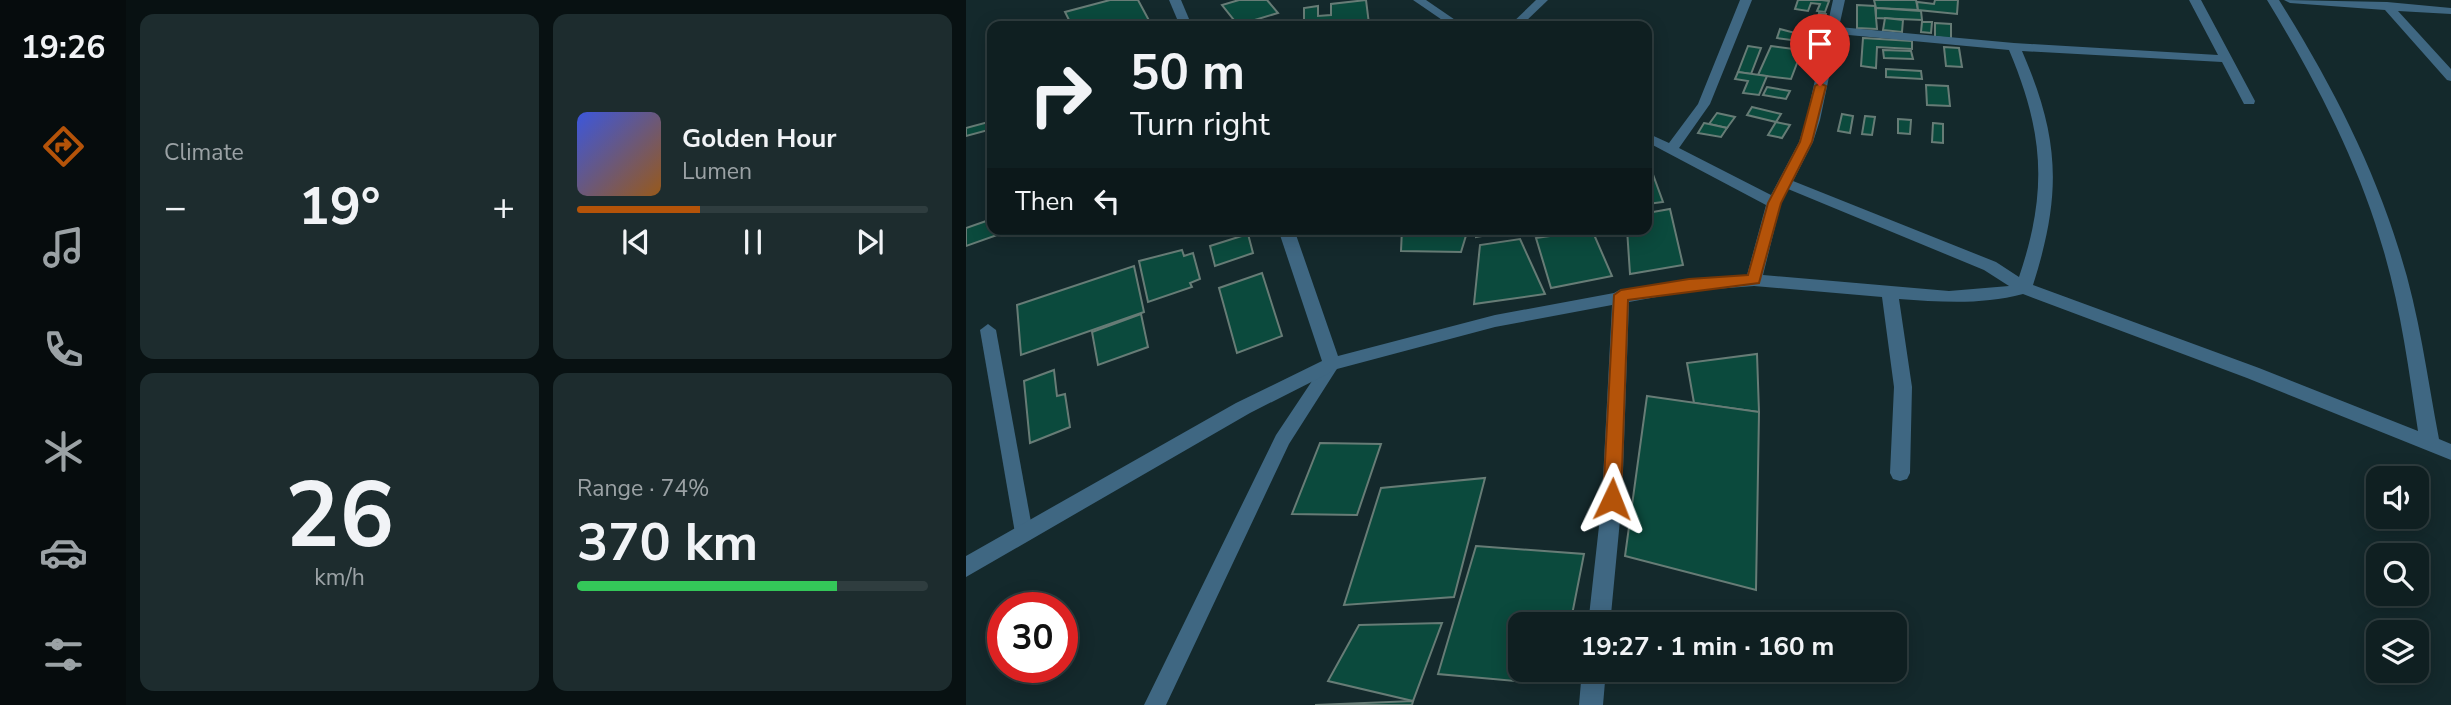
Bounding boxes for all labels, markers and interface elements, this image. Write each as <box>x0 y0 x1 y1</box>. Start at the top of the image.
pin <box>1790 14 1850 86</box>
icon: arrive <box>1801 25 1839 63</box>
text: 19:26 <box>21 26 105 69</box>
text: 50 m <box>1130 39 1245 106</box>
icon: right <box>1015 49 1106 140</box>
text: Turn right <box>1130 103 1270 146</box>
text: Golden Hour <box>682 121 837 156</box>
icon: directions <box>39 122 88 171</box>
text: Climate <box>164 137 244 168</box>
text: Lumen <box>682 156 752 187</box>
text: 19° <box>298 171 381 242</box>
text: − <box>164 182 187 233</box>
text: + <box>492 182 515 233</box>
icon: left <box>1088 182 1126 220</box>
text: Then <box>1015 184 1074 219</box>
icon: music <box>39 223 88 272</box>
icon: previous <box>617 223 655 261</box>
icon: pause <box>734 223 772 261</box>
icon: next <box>851 223 889 261</box>
icon: phone <box>39 325 88 374</box>
icon: climate <box>39 427 88 476</box>
text: 26 <box>285 454 394 578</box>
position arrow <box>1575 462 1649 536</box>
map controls <box>2366 466 2429 683</box>
button: sound <box>2366 466 2429 529</box>
text: Range · 74% <box>577 473 709 504</box>
text: 370 km <box>577 507 758 578</box>
icon: car <box>39 528 88 577</box>
button: search <box>2366 543 2429 606</box>
text: km/h <box>314 562 365 593</box>
speed limit sign: 30 <box>987 592 1078 683</box>
button: layers <box>2366 620 2429 683</box>
text: 19:27 · 1 min · 160 m <box>1581 629 1834 664</box>
icon: filters <box>39 630 88 679</box>

